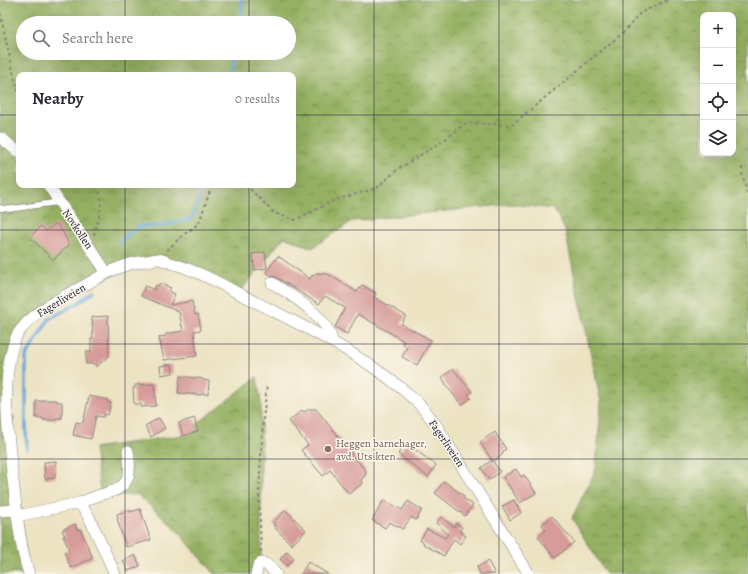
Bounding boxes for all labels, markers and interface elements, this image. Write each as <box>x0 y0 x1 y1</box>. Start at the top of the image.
map controls <box>700 12 736 156</box>
button: + <box>700 12 736 48</box>
search box <box>16 16 296 60</box>
icon: search <box>30 27 52 49</box>
text: Search here <box>62 28 133 48</box>
button: − <box>700 48 736 84</box>
button: locate <box>700 84 736 120</box>
text: Nearby <box>32 87 83 110</box>
text: 0 results <box>235 90 280 107</box>
button: layers <box>700 120 736 156</box>
street label: Novkollen <box>59 206 96 252</box>
street label: Fagerliveien <box>34 280 88 321</box>
street label: Fagerliveien <box>425 417 468 470</box>
place label: Heggen barnehager, avd. Utsikten <box>336 436 427 464</box>
marker: Heggen barnehager, avd. Utsikten <box>323 444 333 454</box>

